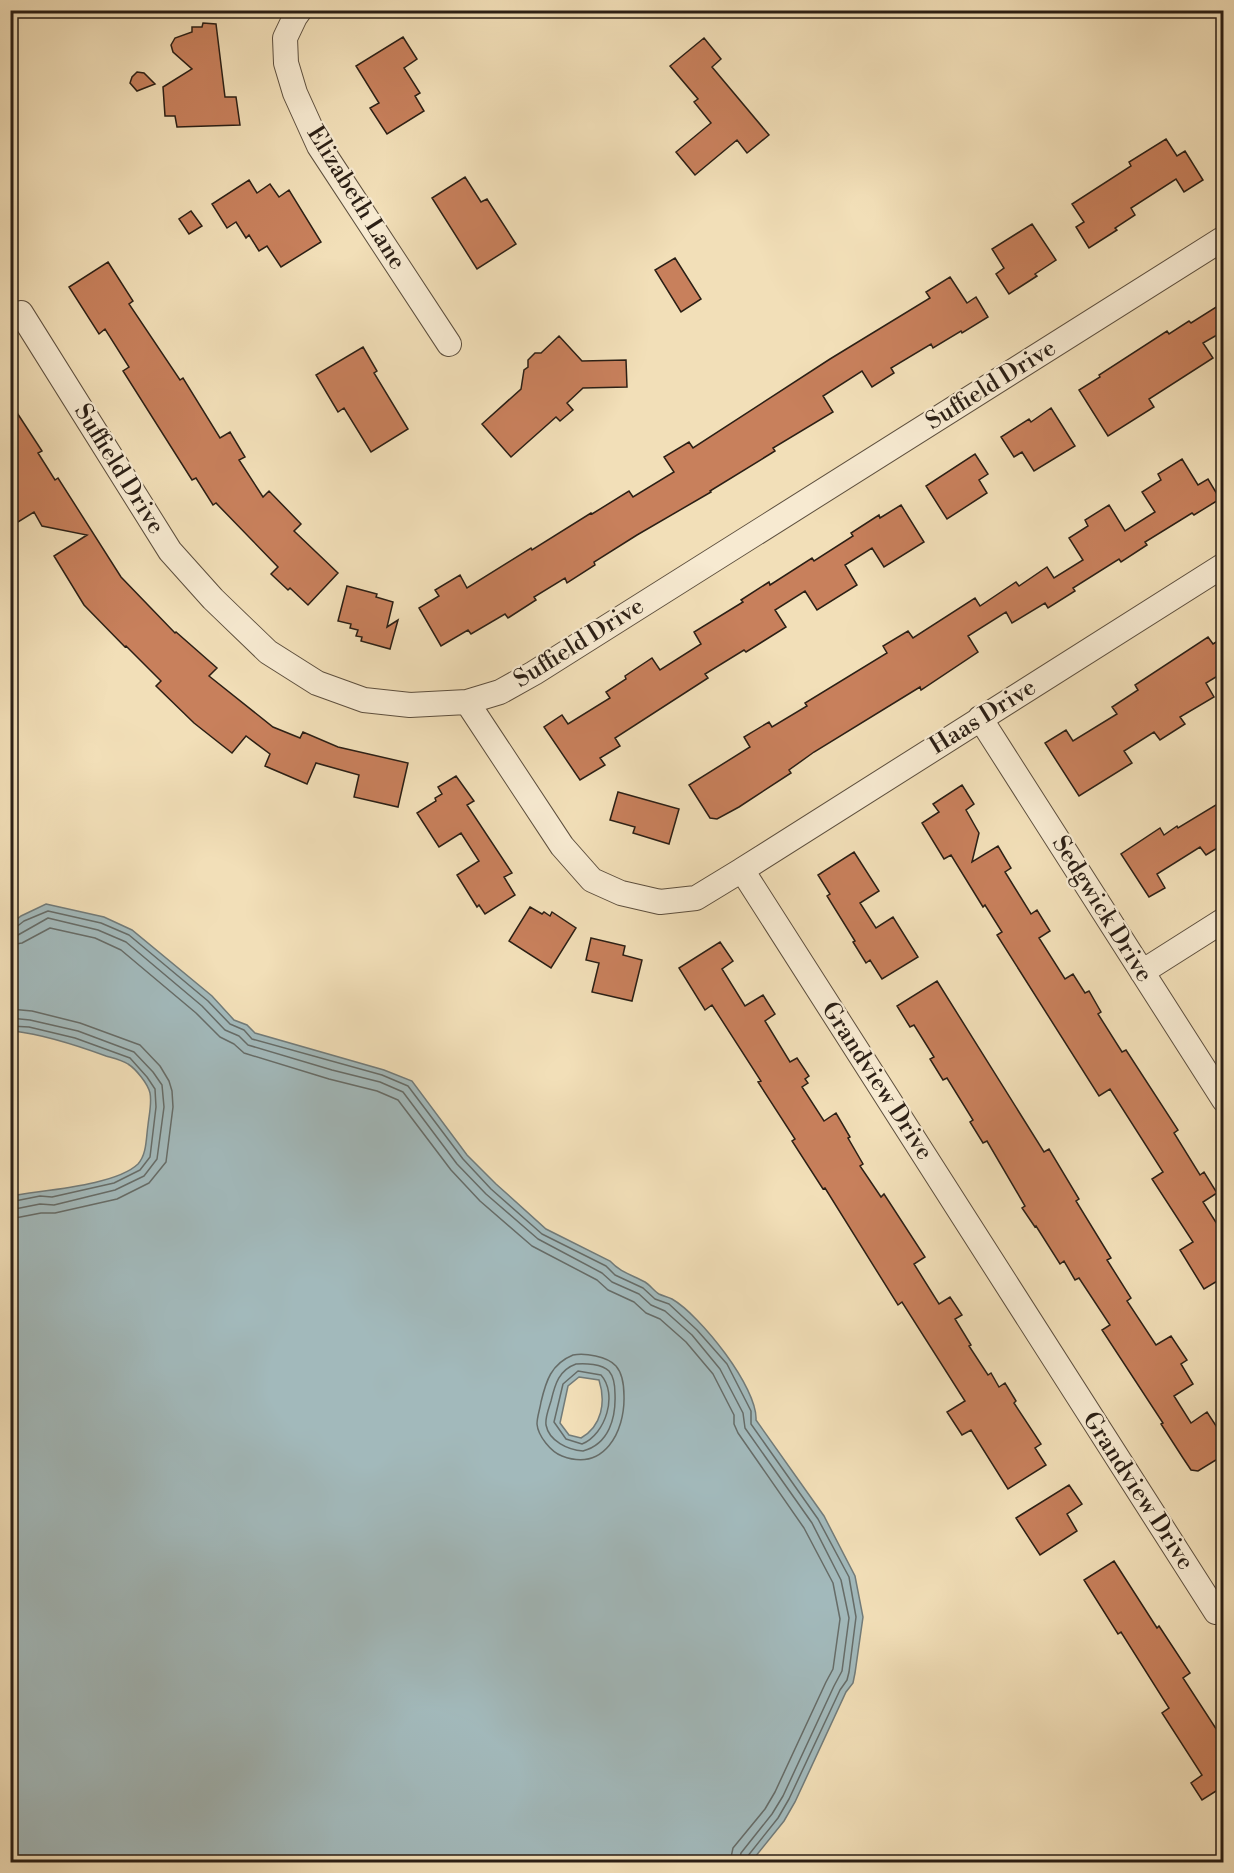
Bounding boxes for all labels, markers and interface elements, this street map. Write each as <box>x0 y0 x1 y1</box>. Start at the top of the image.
street label: Elizabeth Lane <box>300 121 412 275</box>
street label: Suffield Drive <box>920 333 1062 437</box>
street label: Suffield Drive <box>67 398 171 540</box>
street label: Suffield Drive <box>508 591 650 695</box>
street label: Haas Drive <box>924 672 1042 762</box>
street label: Sedgwick Drive <box>1045 830 1159 988</box>
street label: Grandview Drive <box>815 996 939 1166</box>
street label: Grandview Drive <box>1076 1406 1200 1576</box>

